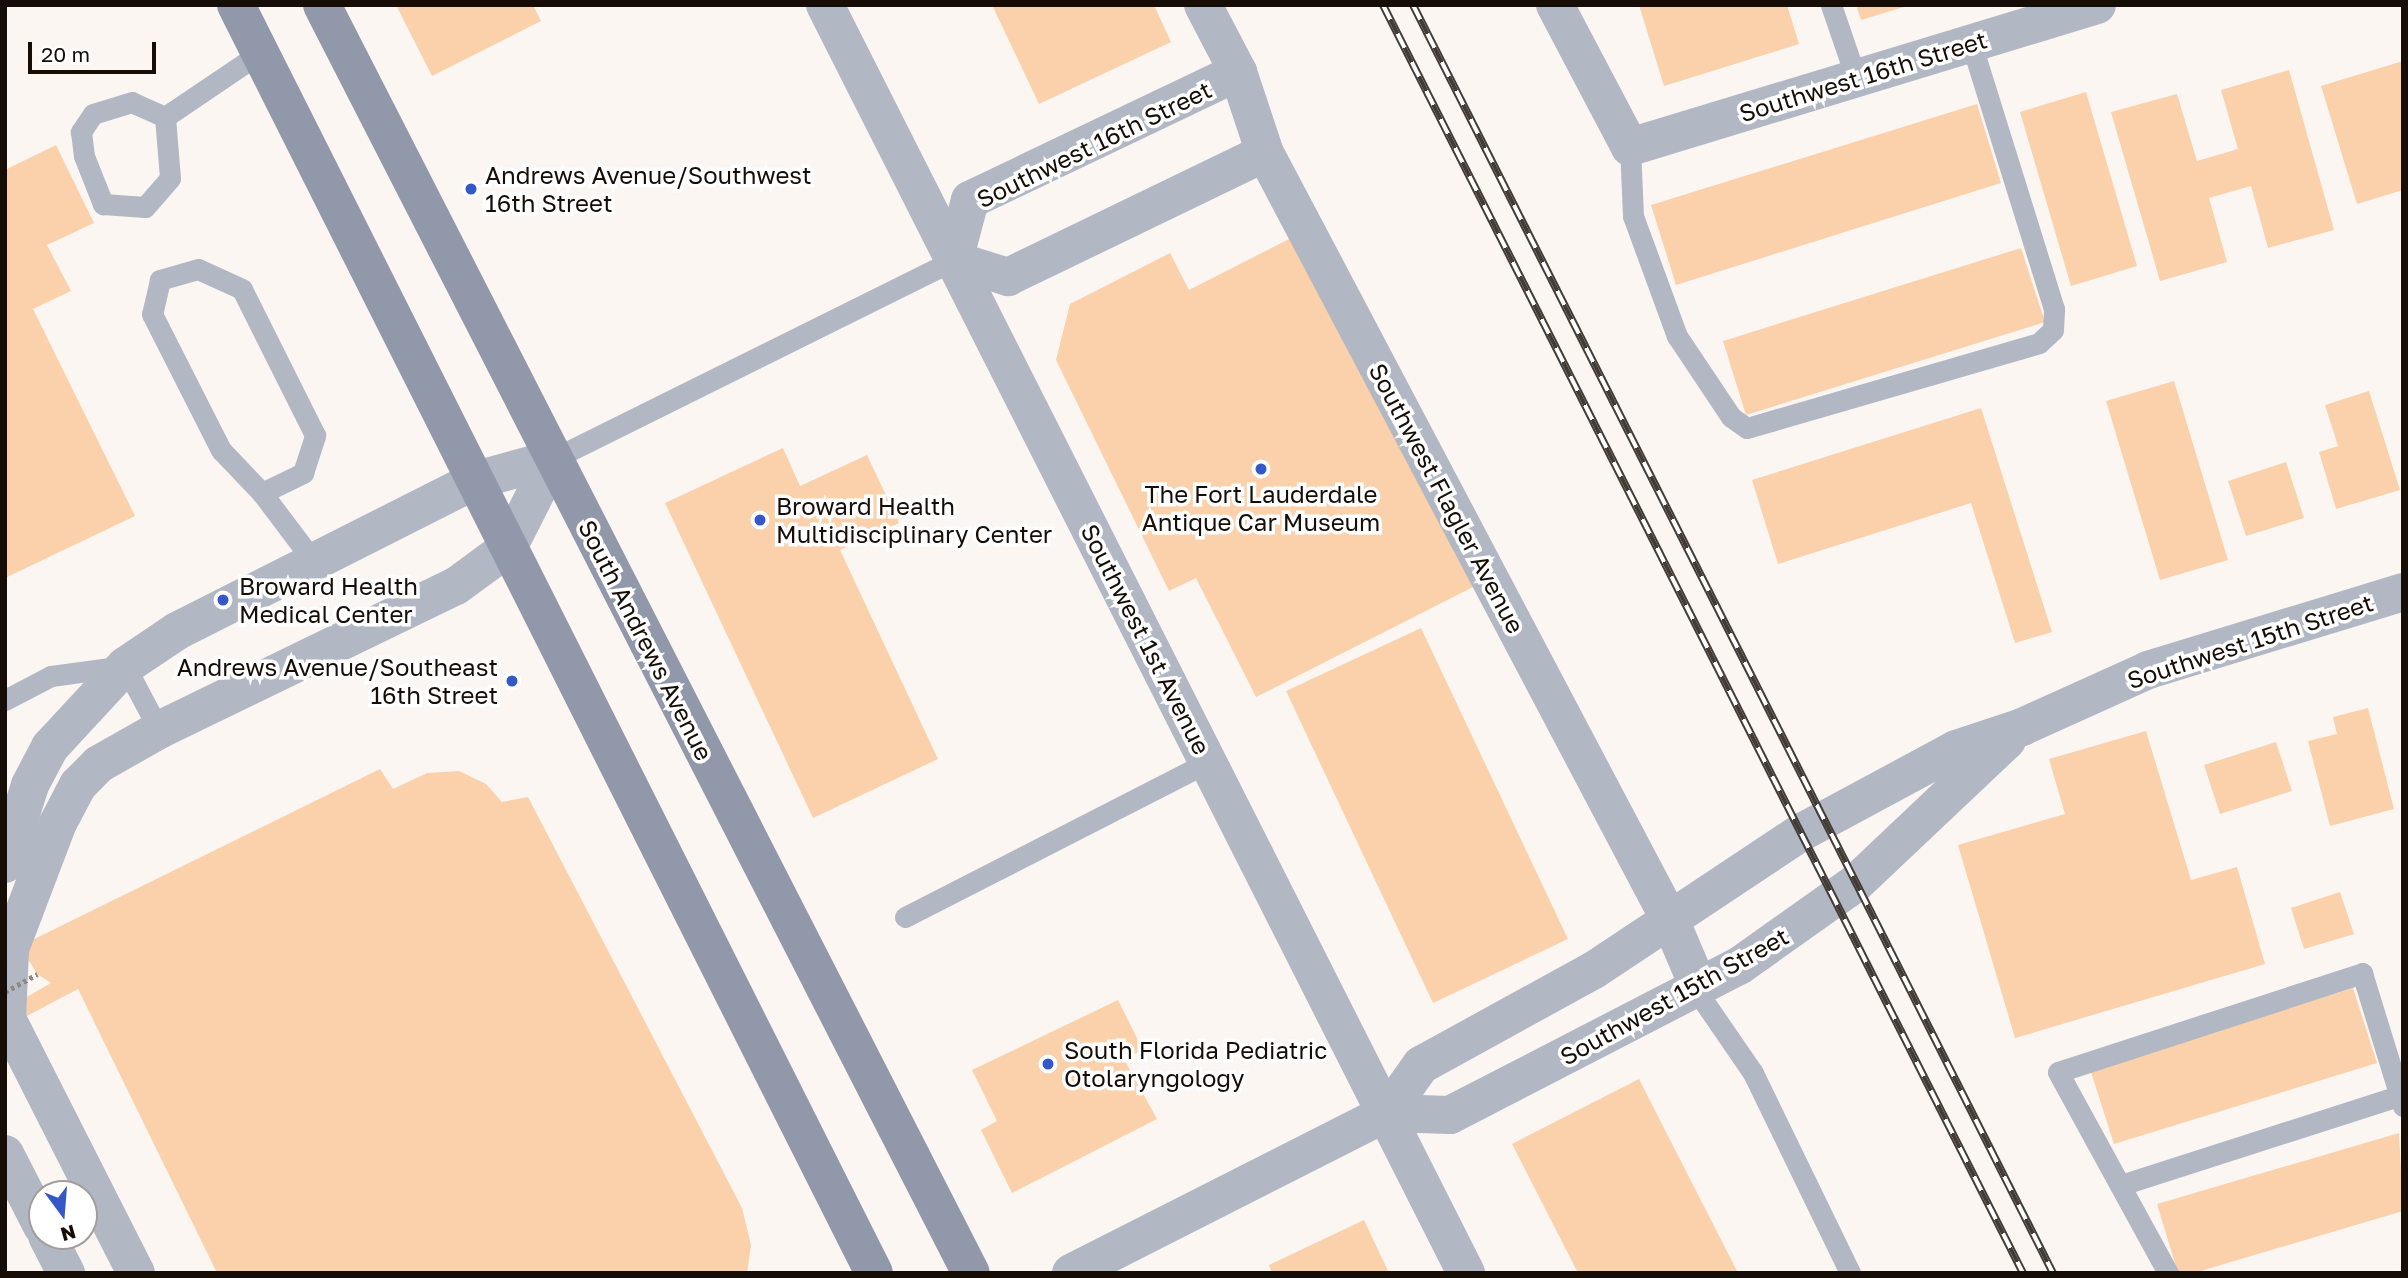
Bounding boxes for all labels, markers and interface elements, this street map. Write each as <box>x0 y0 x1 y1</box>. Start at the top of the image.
street label: Southwest 16th Street <box>1736 25 1990 127</box>
scale bar <box>32 28 159 72</box>
text: 20 m <box>41 41 90 67</box>
street label: Southwest 16th Street <box>972 75 1216 213</box>
place label: Andrews Avenue/Southwest 16th Street <box>485 161 812 217</box>
marker: Andrews Avenue/Southwest 16th Street <box>463 181 479 197</box>
street label: Southwest Flagler Avenue <box>1363 358 1531 638</box>
marker: The Fort Lauderdale Antique Car Museum <box>1253 461 1269 477</box>
place label: The Fort Lauderdale Antique Car Museum <box>1142 480 1380 536</box>
place label: Broward Health Multidisciplinary Center <box>776 492 1052 548</box>
marker: Broward Health Multidisciplinary Center <box>750 510 770 530</box>
street label: South Andrews Avenue <box>573 515 719 765</box>
street label: Southwest 1st Avenue <box>1075 519 1217 759</box>
place label: Broward Health Medical Center <box>239 572 418 628</box>
street label: Southwest 15th Street <box>2123 588 2377 694</box>
marker: Broward Health Medical Center <box>213 590 233 610</box>
place label: Andrews Avenue/Southeast 16th Street <box>177 653 498 709</box>
marker: Andrews Avenue/Southeast 16th Street <box>504 673 520 689</box>
street label: Southwest 15th Street <box>1555 921 1793 1071</box>
place label: South Florida Pediatric Otolaryngology <box>1064 1036 1327 1092</box>
marker: South Florida Pediatric Otolaryngology <box>1038 1054 1058 1074</box>
north arrow <box>28 1180 98 1250</box>
text: N <box>58 1221 78 1247</box>

